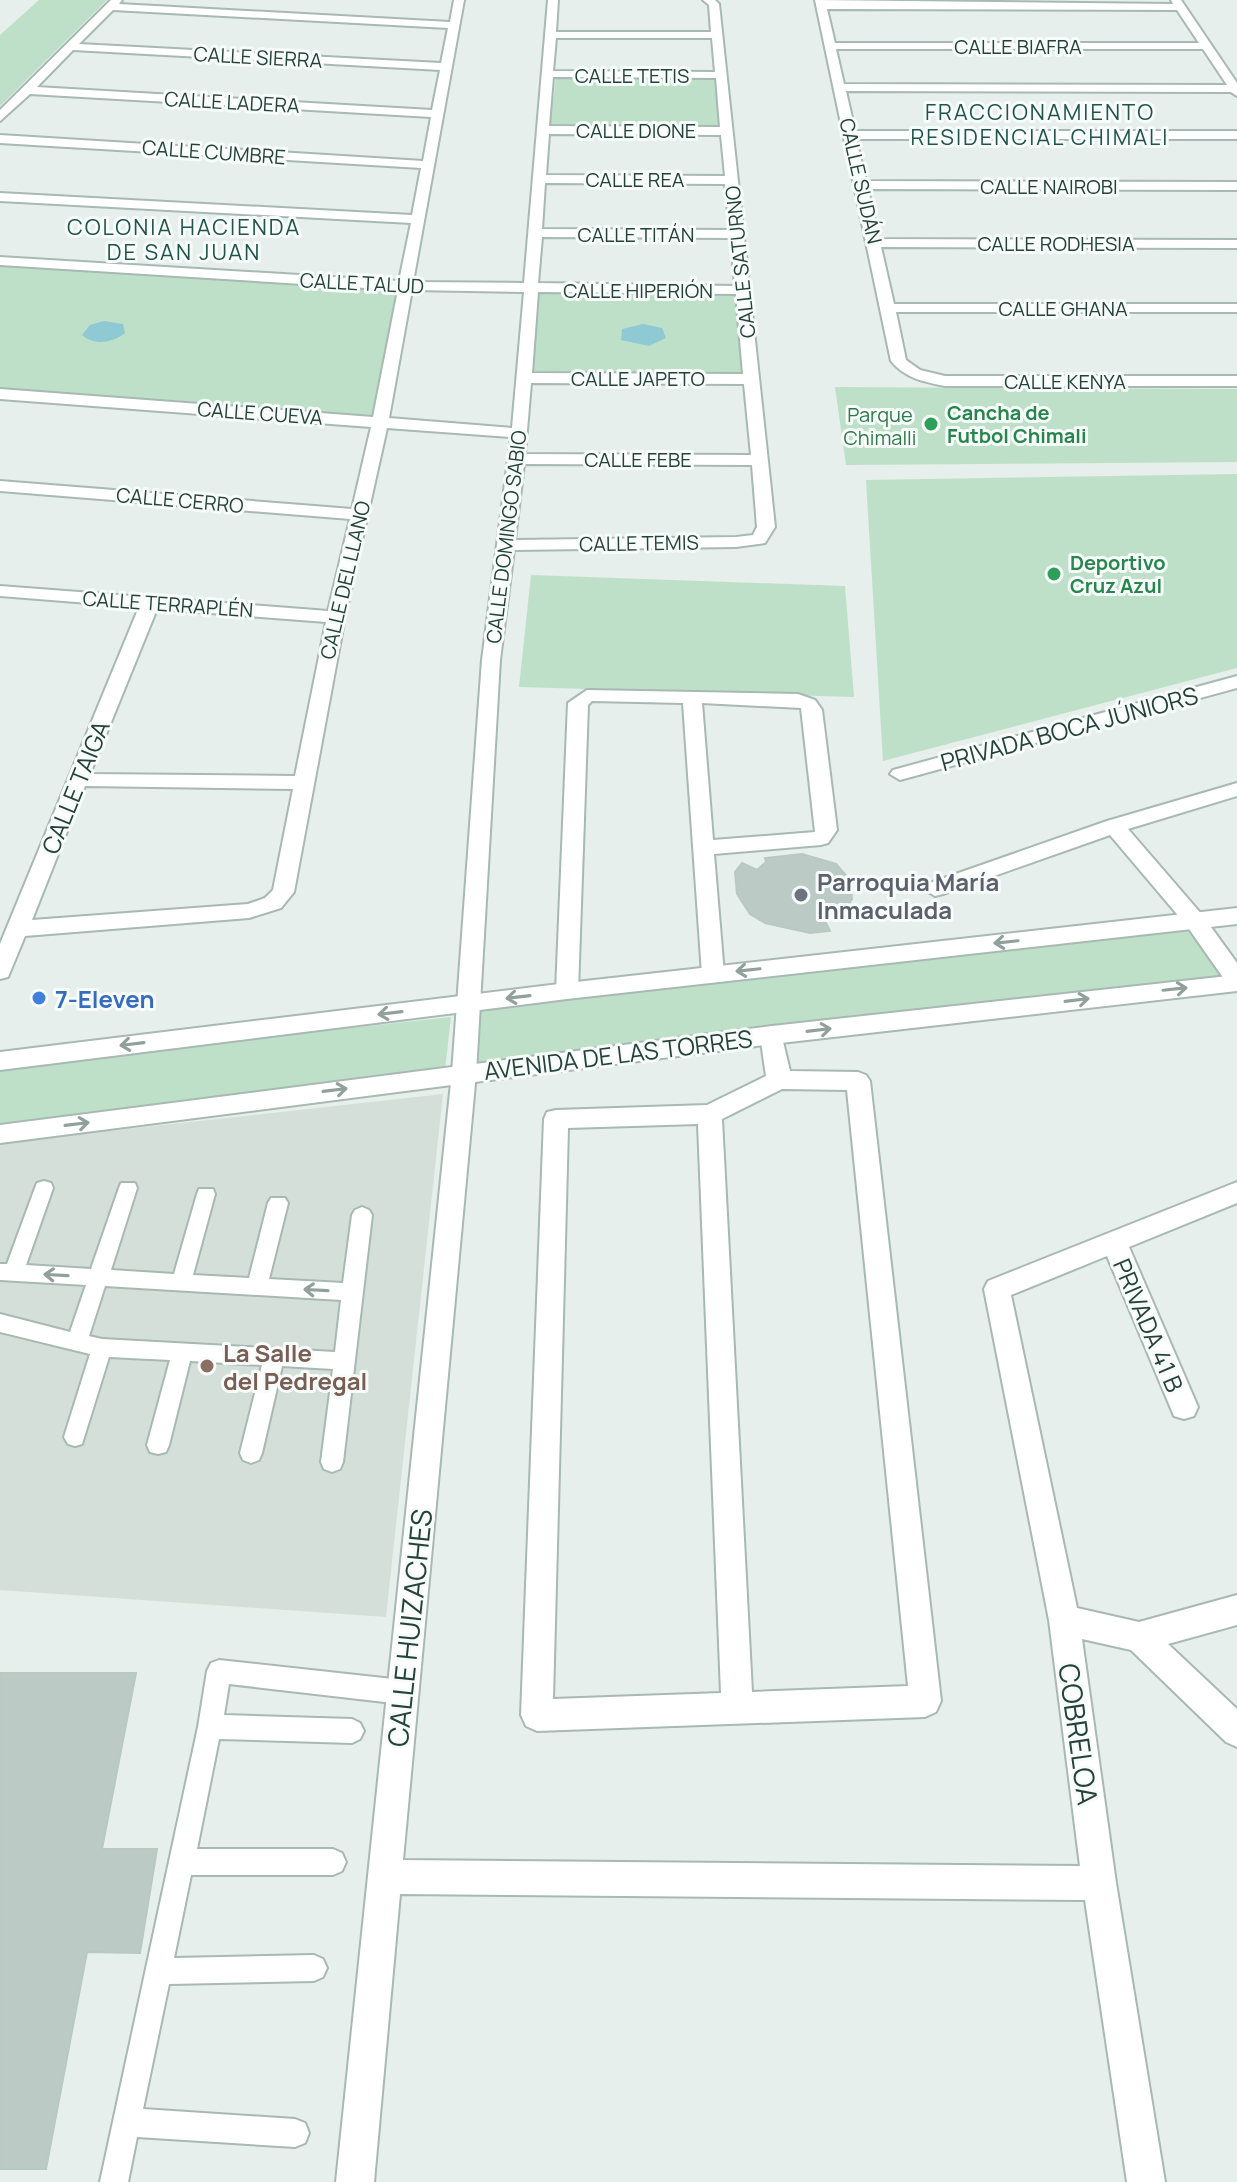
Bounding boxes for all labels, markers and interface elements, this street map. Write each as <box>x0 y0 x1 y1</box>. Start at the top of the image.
street label: CALLE BIAFRA <box>954 33 1082 60</box>
street label: CALLE SIERRA <box>193 40 323 74</box>
street label: CALLE TETIS <box>575 62 689 89</box>
street label: CALLE LADERA <box>164 85 301 119</box>
district label: FRACCIONAMIENTO RESIDENCIAL CHIMALI <box>911 97 1169 152</box>
street label: CALLE SUDÁN <box>833 116 889 246</box>
street label: CALLE DIONE <box>576 117 696 144</box>
street label: CALLE CUMBRE <box>141 134 287 170</box>
street label: CALLE REA <box>585 166 685 193</box>
street label: CALLE NAIROBI <box>980 173 1118 200</box>
street label: CALLE SATURNO <box>719 185 761 339</box>
district label: COLONIA HACIENDA DE SAN JUAN <box>67 212 301 267</box>
street label: CALLE TITÁN <box>578 221 694 248</box>
street label: CALLE RODHESIA <box>977 230 1135 257</box>
street label: CALLE TALUD <box>299 266 425 300</box>
street label: CALLE HIPERIÓN <box>563 277 713 304</box>
street label: CALLE GHANA <box>998 295 1128 322</box>
street label: CALLE JAPETO <box>571 365 705 392</box>
street label: CALLE KENYA <box>1004 368 1126 395</box>
street label: CALLE CUEVA <box>196 395 324 431</box>
place label: Cancha de Futbol Chimali <box>947 399 1087 449</box>
park label: Parque Chimalli <box>844 401 916 451</box>
marker: Cancha de Futbol Chimali <box>922 415 940 433</box>
street label: CALLE DOMINGO SABIO <box>480 429 532 645</box>
street label: CALLE FEBE <box>584 446 692 473</box>
street label: CALLE CERRO <box>115 481 245 519</box>
street label: CALLE DEL LLANO <box>314 498 376 662</box>
street label: CALLE TEMIS <box>579 528 699 558</box>
place label: Deportivo Cruz Azul <box>1070 549 1166 599</box>
marker: Deportivo Cruz Azul <box>1045 565 1063 583</box>
street label: CALLE TERRAPLÉN <box>82 585 254 623</box>
street label: PRIVADA BOCA JÚNIORS <box>937 678 1201 778</box>
street label: CALLE TAIGA <box>33 715 117 859</box>
place label: Parroquia María Inmaculada <box>817 865 999 926</box>
marker: Parroquia María Inmaculada <box>792 886 810 904</box>
one-way arrow <box>994 934 1020 949</box>
one-way arrow <box>735 963 762 978</box>
one-way arrow <box>1161 981 1188 996</box>
place label: 7-Eleven <box>55 982 154 1015</box>
marker: 7-Eleven <box>30 989 48 1007</box>
one-way arrow <box>505 990 531 1005</box>
one-way arrow <box>1063 992 1090 1007</box>
one-way arrow <box>378 1006 404 1021</box>
street label: AVENIDA DE LAS TORRES <box>482 1021 754 1087</box>
one-way arrow <box>805 1022 832 1037</box>
one-way arrow <box>119 1037 146 1052</box>
one-way arrow <box>322 1082 347 1097</box>
one-way arrow <box>64 1116 89 1131</box>
street label: PRIVADA 41 B <box>1106 1253 1192 1397</box>
one-way arrow <box>43 1267 70 1282</box>
one-way arrow <box>303 1282 330 1297</box>
place label: La Salle del Pedregal <box>223 1336 367 1397</box>
marker: La Salle del Pedregal <box>198 1357 216 1375</box>
street label: CALLE HUIZACHES <box>378 1507 440 1749</box>
street label: COBRELOA <box>1050 1661 1108 1807</box>

